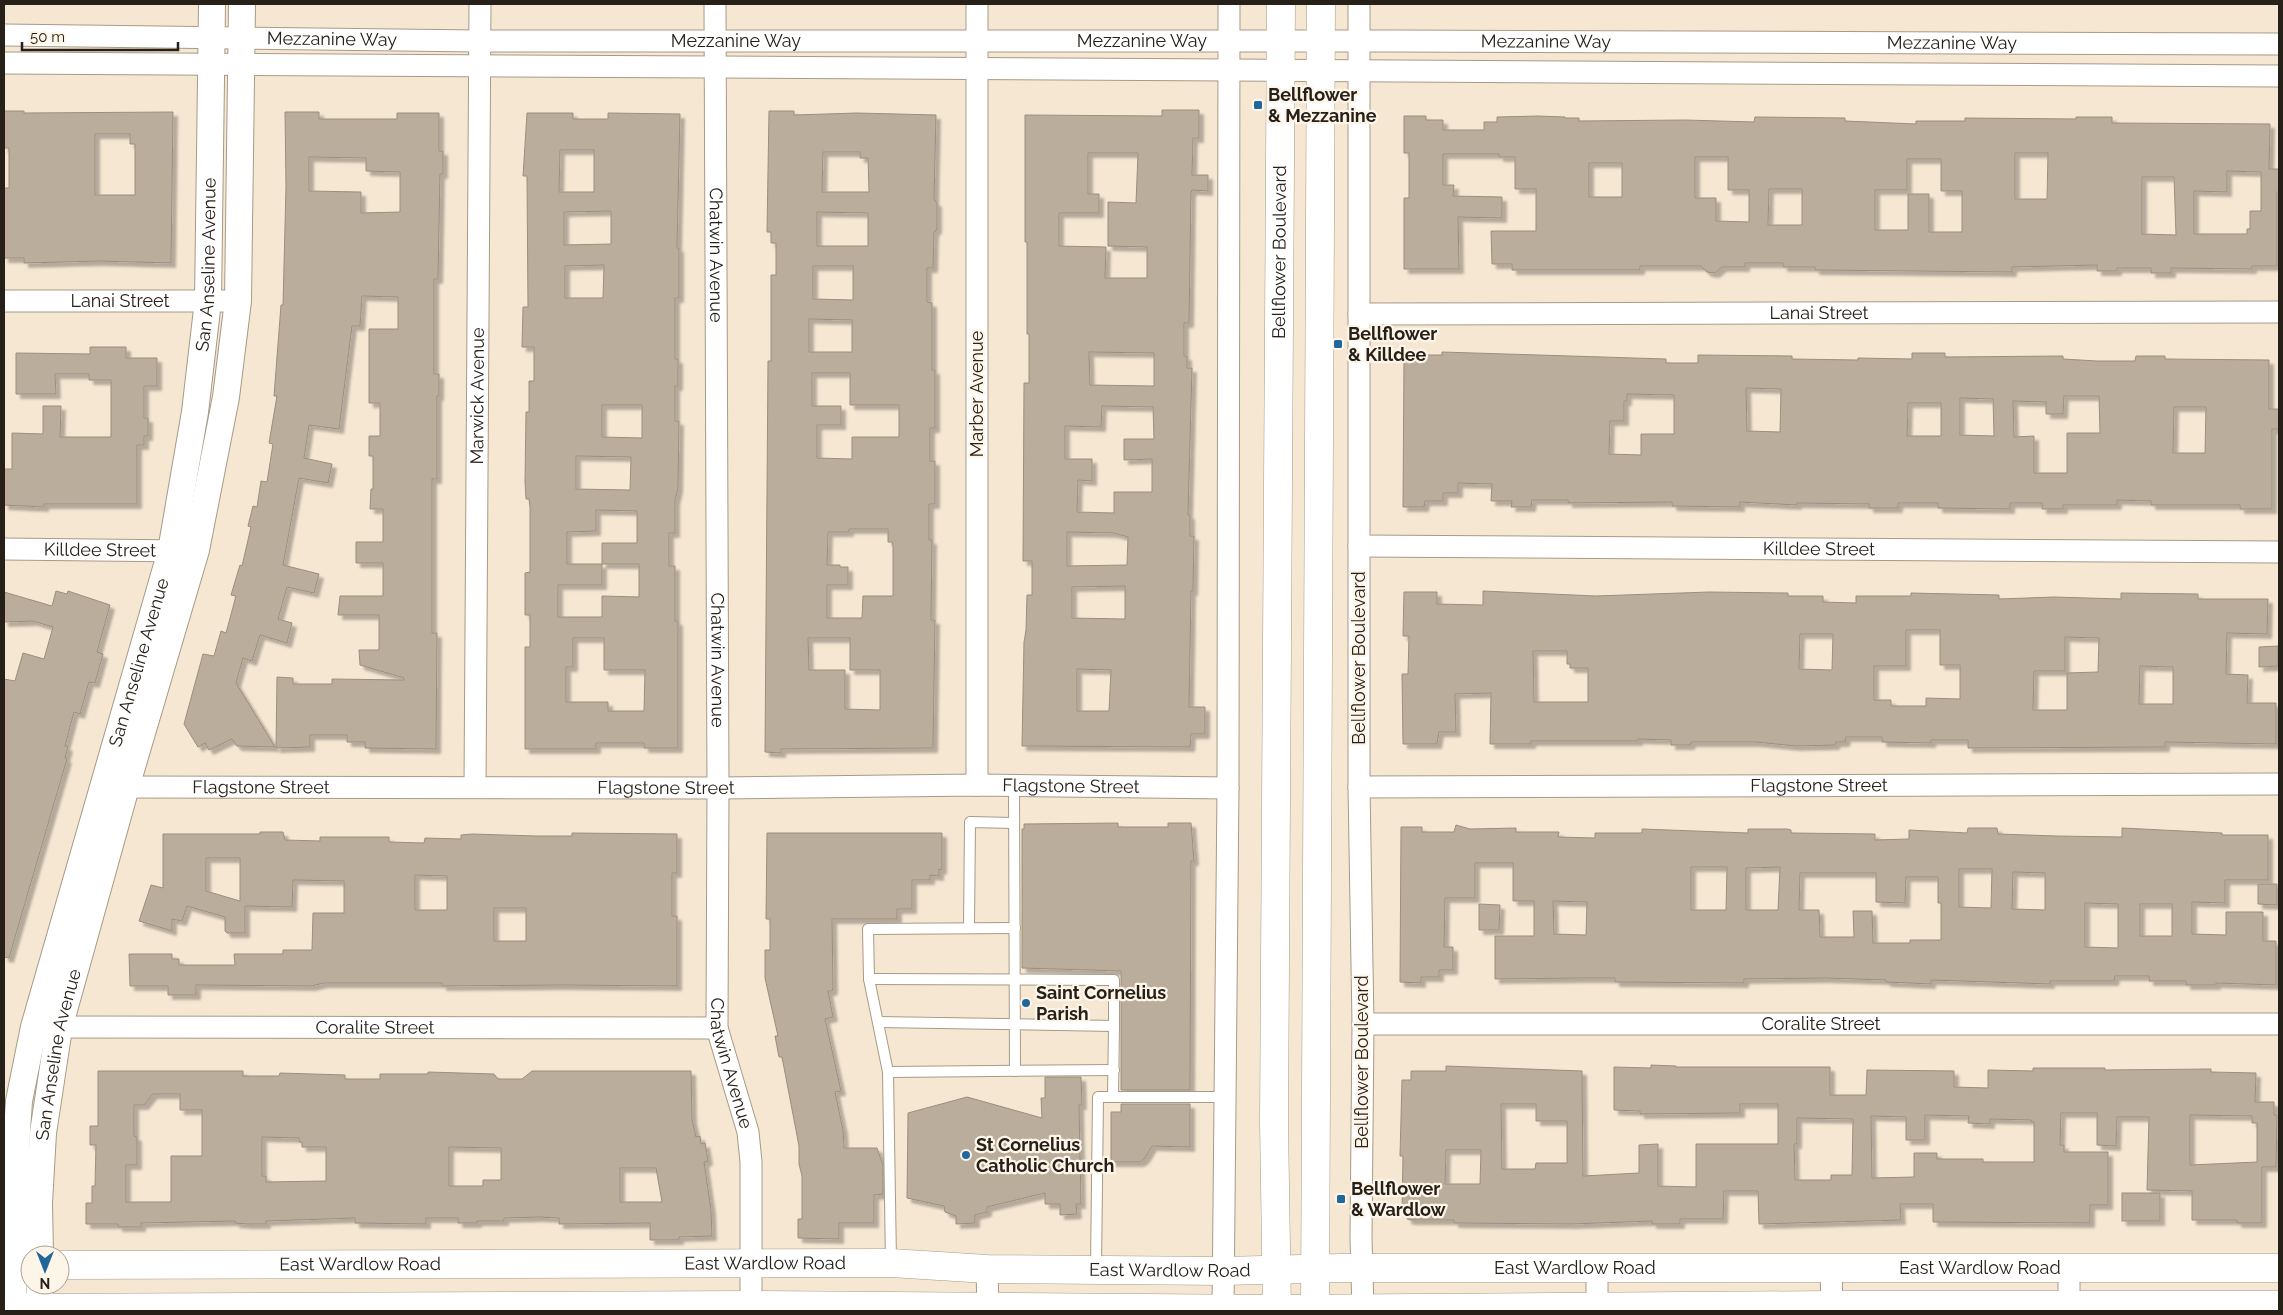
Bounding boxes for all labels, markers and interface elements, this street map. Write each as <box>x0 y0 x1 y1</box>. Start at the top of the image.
scale bar <box>22 20 179 52</box>
street label: Mezzanine Way <box>267 27 397 50</box>
text: 50 m <box>30 28 65 46</box>
street label: Mezzanine Way <box>671 30 801 51</box>
street label: Mezzanine Way <box>1077 30 1207 51</box>
street label: Mezzanine Way <box>1481 30 1611 52</box>
street label: Mezzanine Way <box>1887 32 2017 53</box>
place label: Bellflower & Mezzanine <box>1268 84 1377 126</box>
marker: Bellflower & Mezzanine <box>1252 99 1264 111</box>
street label: Bellflower Boulevard <box>1268 165 1290 339</box>
street label: San Anseline Avenue <box>191 177 220 353</box>
street label: Chatwin Avenue <box>706 187 727 323</box>
street label: Lanai Street <box>70 290 170 311</box>
street label: Lanai Street <box>1769 302 1869 323</box>
place label: Bellflower & Killdee <box>1348 323 1437 365</box>
street label: Marwick Avenue <box>466 327 488 465</box>
street label: Marber Avenue <box>966 330 987 457</box>
marker: Bellflower & Killdee <box>1332 338 1344 350</box>
street label: Killdee Street <box>44 538 156 561</box>
street label: Killdee Street <box>1763 538 1875 559</box>
street label: Bellflower Boulevard <box>1348 571 1369 745</box>
street label: San Anseline Avenue <box>104 575 173 749</box>
street label: Chatwin Avenue <box>707 592 729 728</box>
street label: Flagstone Street <box>1002 774 1140 797</box>
street label: Flagstone Street <box>1750 774 1888 796</box>
street label: Flagstone Street <box>192 776 330 797</box>
street label: Flagstone Street <box>597 777 735 798</box>
street label: San Anseline Avenue <box>32 966 85 1141</box>
street label: Bellflower Boulevard <box>1351 975 1372 1149</box>
place label: Saint Cornelius Parish <box>1036 982 1166 1024</box>
street label: Chatwin Avenue <box>707 997 758 1131</box>
marker: Saint Cornelius Parish <box>1020 997 1032 1009</box>
street label: Coralite Street <box>1762 1013 1881 1034</box>
street label: Coralite Street <box>315 1016 435 1038</box>
place label: St Cornelius Catholic Church <box>976 1134 1114 1176</box>
marker: St Cornelius Catholic Church <box>960 1149 972 1161</box>
place label: Bellflower & Wardlow <box>1351 1178 1447 1220</box>
marker: Bellflower & Wardlow <box>1335 1193 1347 1205</box>
north arrow <box>20 1245 70 1295</box>
street label: East Wardlow Road <box>684 1252 846 1273</box>
street label: East Wardlow Road <box>279 1253 441 1274</box>
street label: East Wardlow Road <box>1494 1257 1656 1278</box>
street label: East Wardlow Road <box>1899 1257 2061 1278</box>
street label: East Wardlow Road <box>1089 1259 1251 1281</box>
text: N <box>40 1275 50 1291</box>

